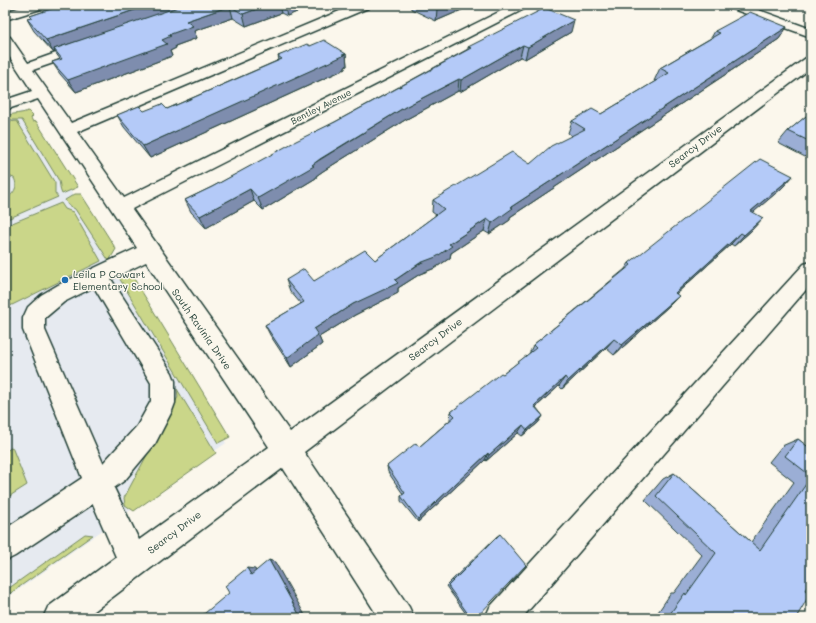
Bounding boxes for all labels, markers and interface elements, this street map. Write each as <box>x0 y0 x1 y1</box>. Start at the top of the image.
street label: Bentley Avenue <box>289 87 353 127</box>
street label: Searcy Drive <box>665 121 725 171</box>
place label: Leila P Cowart Elementary School <box>73 267 163 293</box>
marker: Leila P Cowart Elementary School <box>60 275 70 285</box>
street label: South Ravinia Drive <box>169 286 235 372</box>
street label: Searcy Drive <box>405 314 465 364</box>
street label: Searcy Drive <box>144 507 204 557</box>

